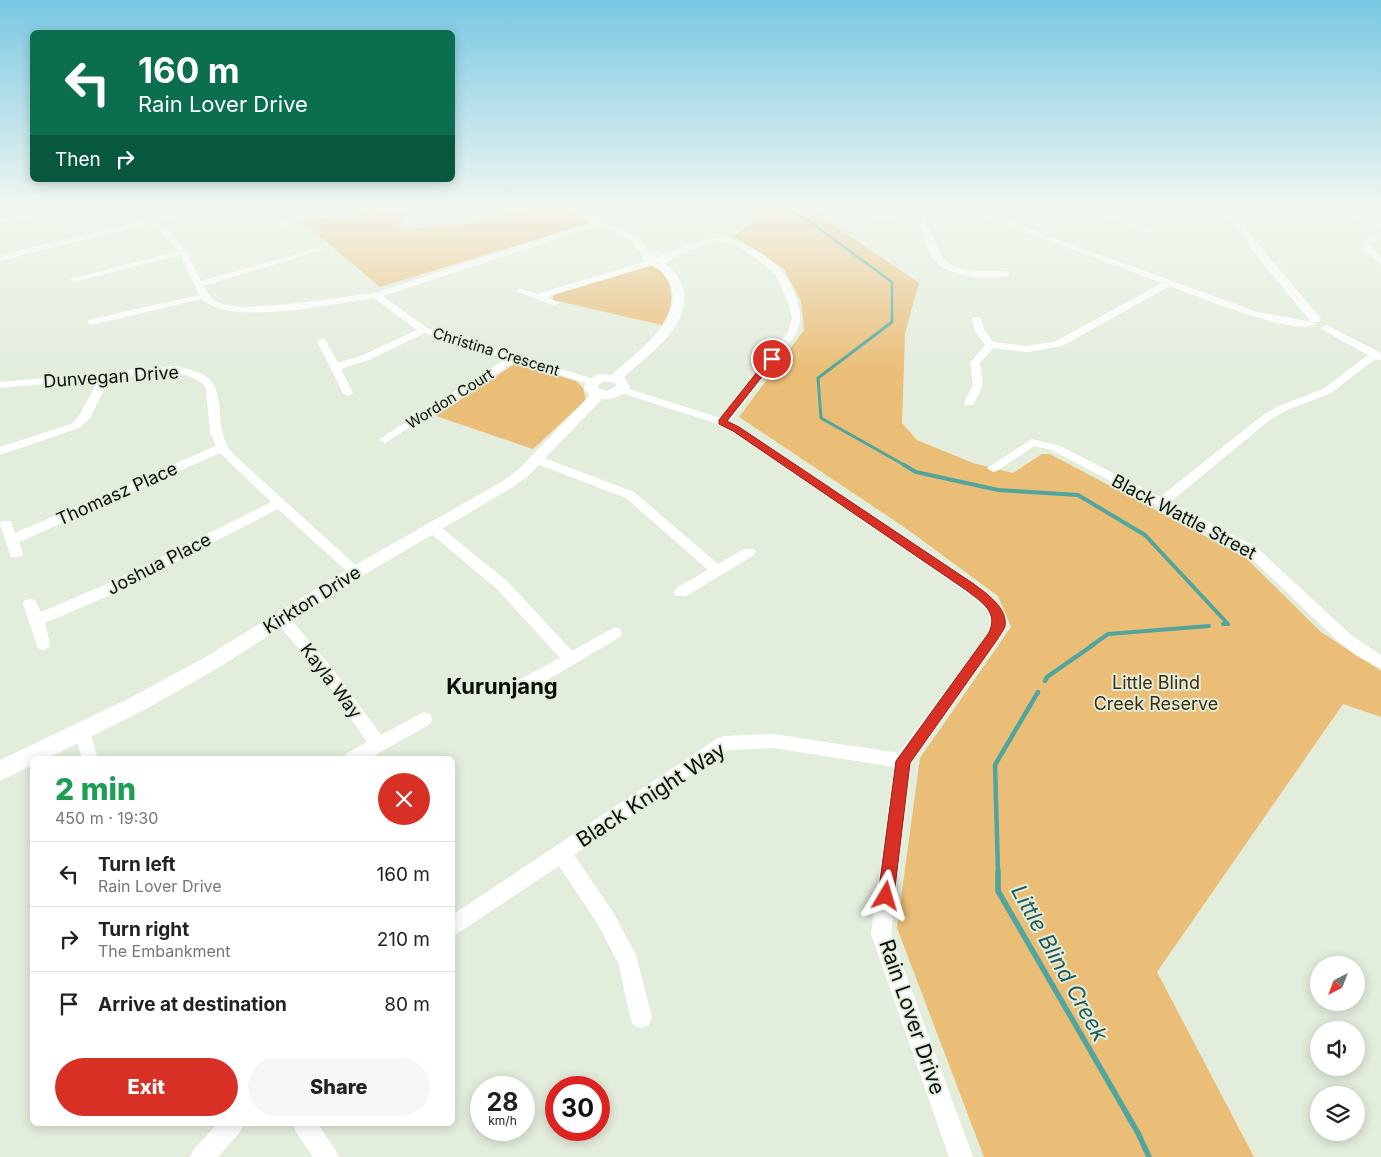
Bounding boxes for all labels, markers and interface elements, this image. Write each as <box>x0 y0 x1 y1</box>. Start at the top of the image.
text: 160 m <box>138 49 240 91</box>
icon: left <box>55 50 120 115</box>
text: Rain Lover Drive <box>138 91 308 117</box>
icon: right <box>111 145 139 173</box>
text: Then <box>55 148 101 171</box>
street label: Christina Crescent <box>431 323 562 380</box>
pin <box>751 338 793 380</box>
icon: arrive <box>758 345 786 373</box>
street label: Dunvegan Drive <box>43 361 179 392</box>
street label: Wordon Court <box>403 364 497 433</box>
street label: Thomasz Place <box>53 457 181 530</box>
street label: Black Wattle Street <box>1108 470 1260 564</box>
street label: Joshua Place <box>103 528 214 599</box>
street label: Kirkton Drive <box>259 561 364 638</box>
street label: Kayla Way <box>296 639 366 722</box>
park label: Little Blind Creek Reserve <box>1094 672 1218 714</box>
district label: Kurunjang <box>446 673 558 699</box>
street label: Black Knight Way <box>572 737 730 852</box>
text: 2 min <box>55 771 136 807</box>
button: close <box>378 773 430 825</box>
text: 450 m · 19:30 <box>55 808 158 828</box>
text: Turn left <box>98 853 176 876</box>
icon: left <box>55 860 83 888</box>
text: 160 m <box>377 863 430 886</box>
position arrow <box>859 869 911 921</box>
text: Rain Lover Drive <box>98 876 222 896</box>
water label: Little Blind Creek <box>1006 880 1114 1047</box>
text: Turn right <box>98 918 189 941</box>
icon: right <box>55 925 83 953</box>
text: 210 m <box>377 928 430 951</box>
street label: Rain Lover Drive <box>874 936 951 1098</box>
text: The Embankment <box>98 941 230 961</box>
north arrow <box>1310 956 1365 1011</box>
map controls <box>1310 956 1365 1141</box>
icon: arrive <box>55 990 83 1018</box>
text: Arrive at destination <box>98 993 287 1016</box>
text: 80 m <box>384 993 430 1016</box>
button: sound <box>1310 1021 1365 1076</box>
button: Exit <box>55 1058 238 1116</box>
button: Share <box>248 1058 430 1116</box>
speed limit sign: 30 <box>545 1076 610 1141</box>
button: layers <box>1310 1086 1365 1141</box>
text: 28 <box>486 1087 519 1117</box>
text: km/h <box>488 1113 517 1128</box>

